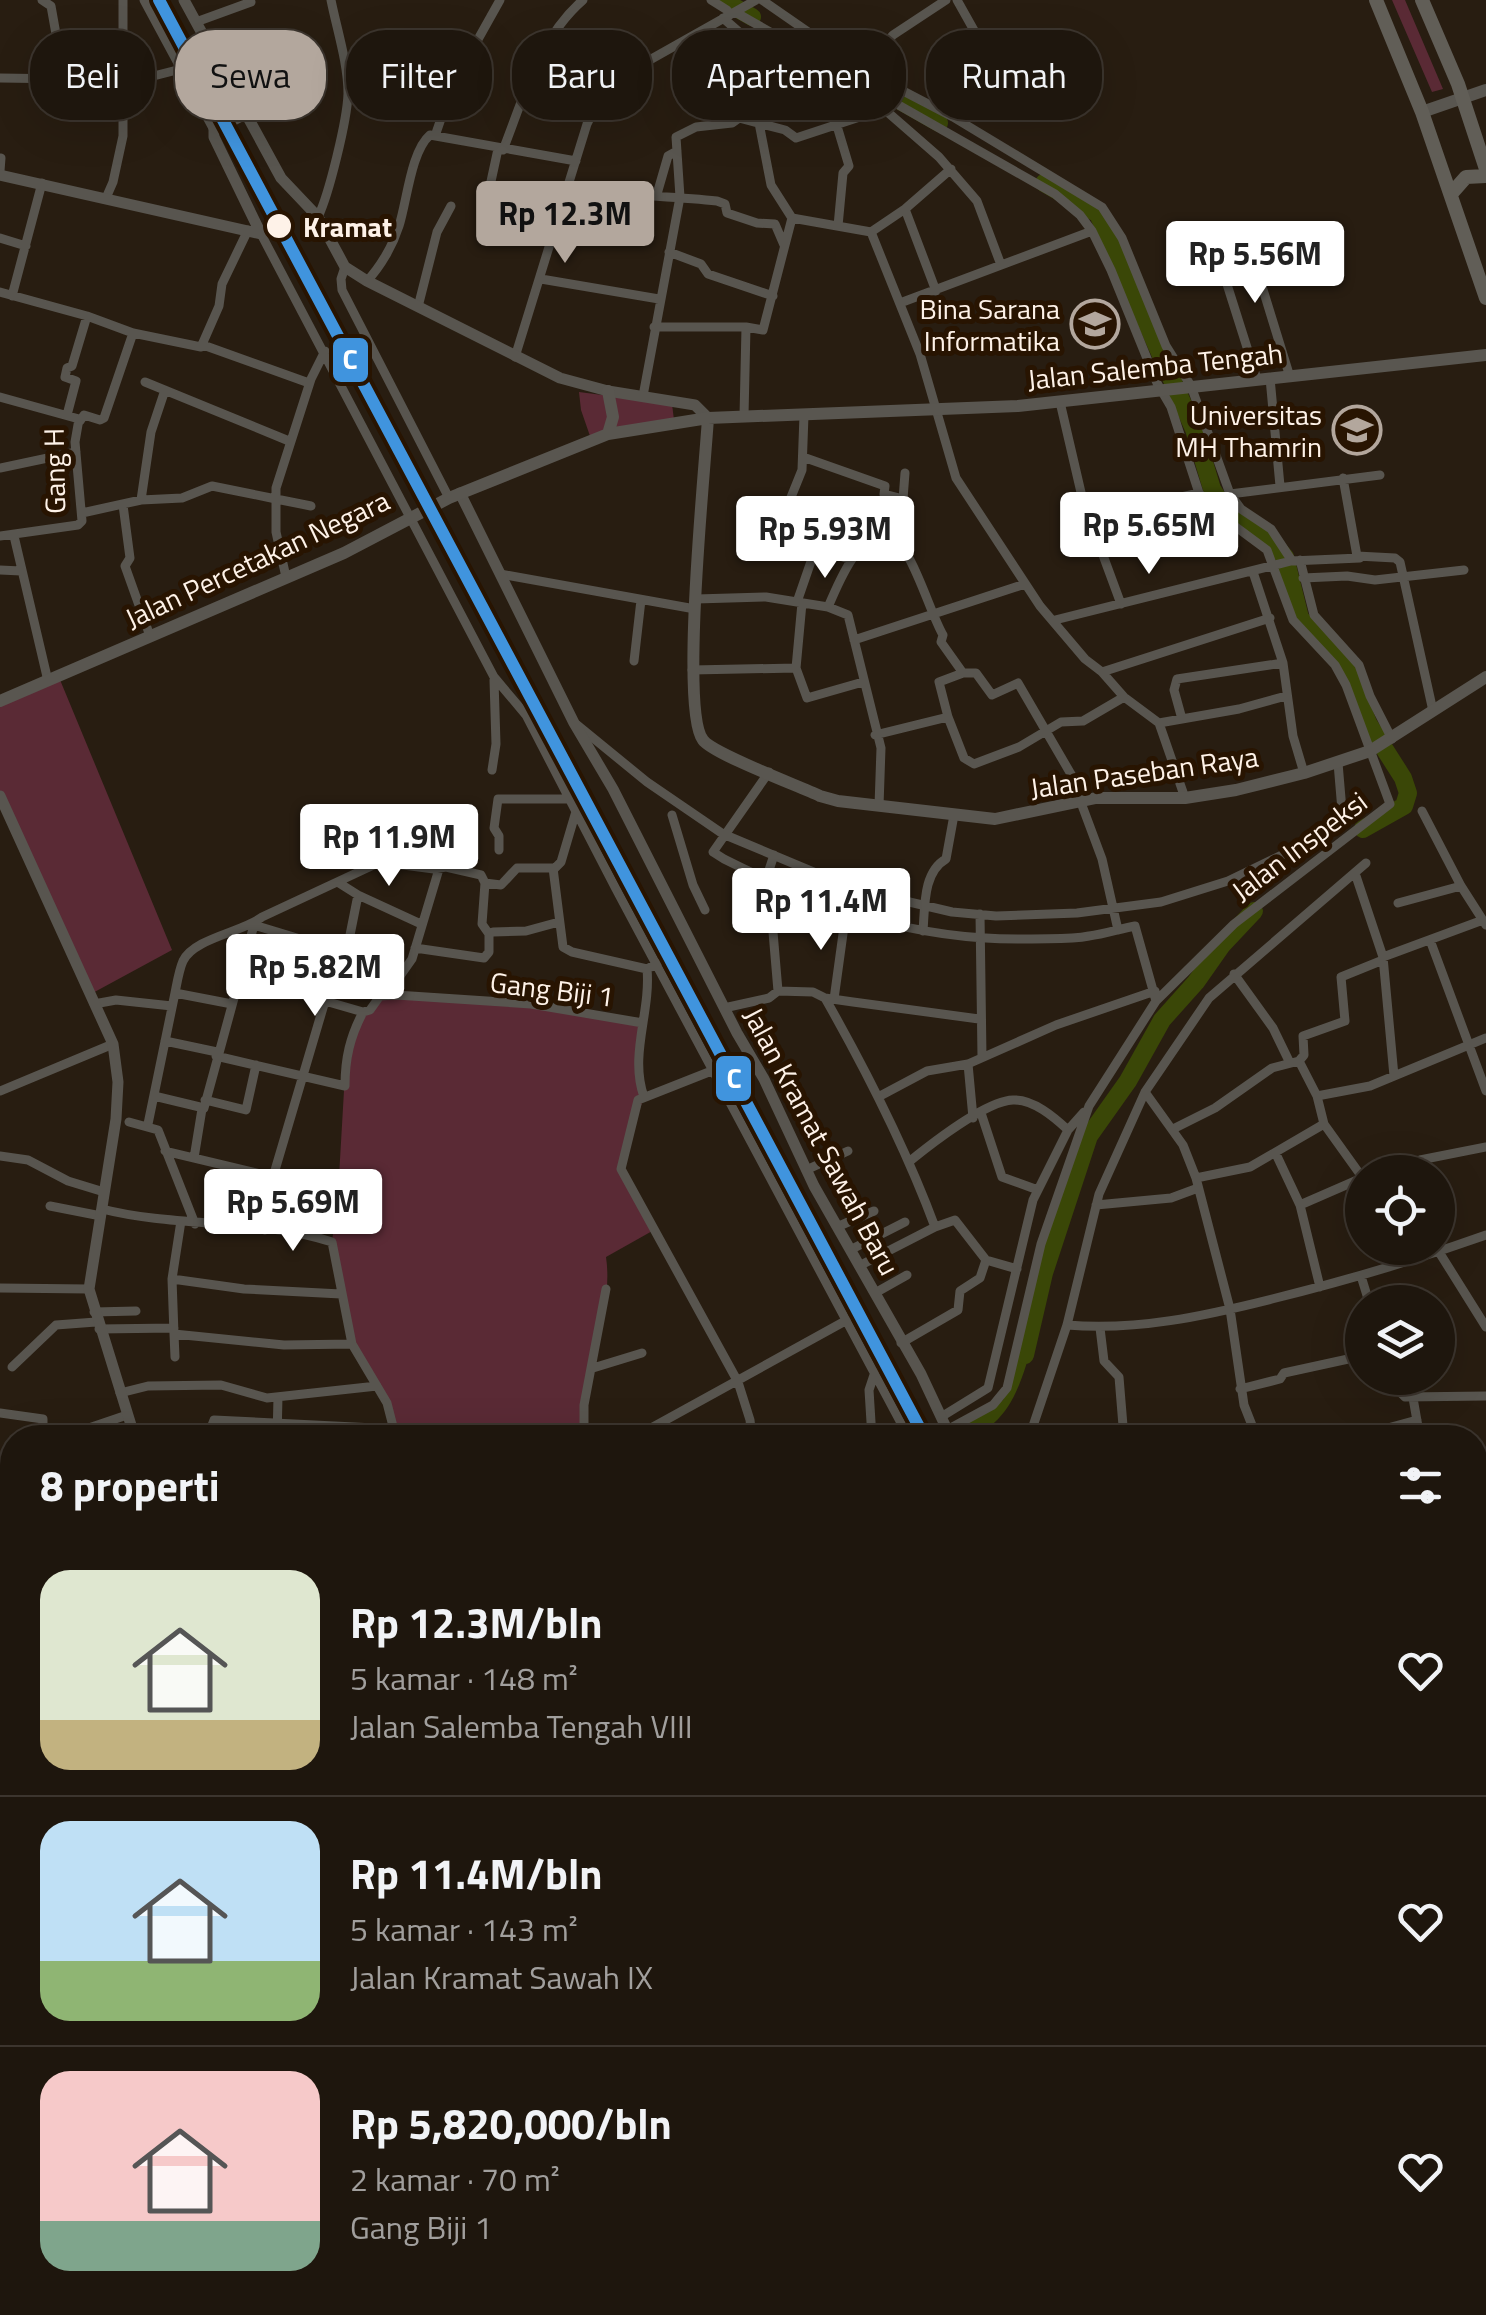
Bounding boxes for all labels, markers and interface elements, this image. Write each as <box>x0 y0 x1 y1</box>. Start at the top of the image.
chip: Beli <box>30 30 155 120</box>
chip: Sewa <box>175 30 326 120</box>
chip: Filter <box>346 30 492 120</box>
chip: Baru <box>512 30 652 120</box>
chip: Apartemen <box>672 30 906 120</box>
chip: Rumah <box>926 30 1102 120</box>
pin: Rp 12.3M <box>462 181 668 266</box>
text: Rp 12.3M <box>498 189 632 237</box>
place label: Kramat <box>303 205 392 248</box>
marker: Kramat <box>264 211 294 241</box>
pin: Rp 5.56M <box>1152 221 1358 306</box>
text: Rp 5.56M <box>1188 229 1322 277</box>
place label: Bina Sarana Informatika <box>919 287 1060 362</box>
school or university icon: Bina Sarana Informatika <box>1069 298 1121 350</box>
street label: Jalan Salemba Tengah <box>1025 331 1285 401</box>
line badge: C <box>331 336 370 384</box>
text: C <box>342 337 358 380</box>
place label: Universitas MH Thamrin <box>1175 393 1322 468</box>
school or university icon: Universitas MH Thamrin <box>1331 404 1383 456</box>
street label: Gang H <box>32 428 76 514</box>
street label: Jalan Percetakan Negara <box>118 479 396 639</box>
pin: Rp 5.65M <box>1046 492 1252 577</box>
pin: Rp 5.93M <box>722 496 928 581</box>
text: Rp 5.65M <box>1082 500 1216 548</box>
text: Rp 5.93M <box>758 504 892 552</box>
street label: Jalan Paseban Raya <box>1027 735 1261 809</box>
street label: Jalan Inspeksi <box>1222 781 1376 911</box>
pin: Rp 11.9M <box>286 804 492 889</box>
text: Rp 11.9M <box>322 812 456 860</box>
pin: Rp 11.4M <box>718 868 924 953</box>
text: Rp 11.4M <box>754 876 888 924</box>
pin: Rp 5.82M <box>212 934 418 1019</box>
text: Rp 5.82M <box>248 942 382 990</box>
street label: Gang Biji 1 <box>488 960 616 1018</box>
street label: Jalan Kramat Sawah Baru <box>733 999 911 1283</box>
line badge: C <box>714 1054 753 1103</box>
text: C <box>726 1056 742 1099</box>
map controls <box>1345 1155 1455 1395</box>
button: locate <box>1345 1155 1455 1265</box>
pin: Rp 5.69M <box>190 1169 396 1254</box>
text: Rp 5.69M <box>226 1177 360 1225</box>
button: layers <box>1345 1285 1455 1395</box>
text: 8 properti <box>40 1453 220 1517</box>
icon: filters <box>1393 1458 1448 1513</box>
text: Rp 12.3M/bln <box>350 1590 602 1654</box>
icon: home <box>120 1610 240 1730</box>
icon: heart <box>1393 1643 1448 1698</box>
text: 5 kamar · 148 m² <box>350 1654 578 1702</box>
text: Jalan Salemba Tengah VIII <box>350 1702 693 1750</box>
text: Rp 11.4M/bln <box>350 1841 602 1905</box>
icon: home <box>120 1861 240 1981</box>
icon: heart <box>1393 1894 1448 1949</box>
text: 5 kamar · 143 m² <box>350 1905 578 1953</box>
text: Jalan Kramat Sawah IX <box>350 1953 653 2001</box>
text: Rp 5,820,000/bln <box>350 2091 672 2155</box>
icon: home <box>120 2111 240 2231</box>
icon: heart <box>1393 2144 1448 2199</box>
text: 2 kamar · 70 m² <box>350 2155 560 2203</box>
text: Gang Biji 1 <box>350 2203 492 2251</box>

